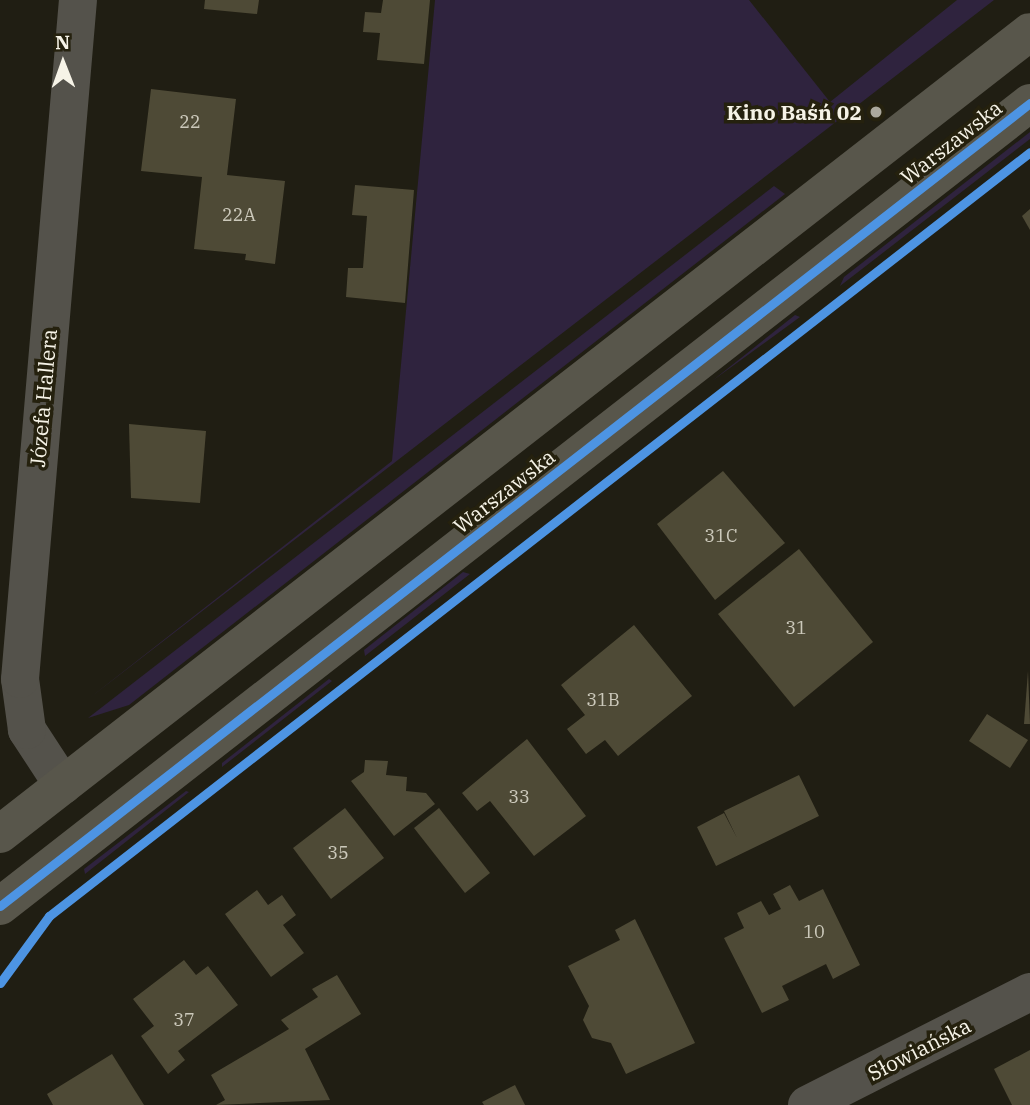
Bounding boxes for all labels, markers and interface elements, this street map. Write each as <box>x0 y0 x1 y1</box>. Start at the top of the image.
north arrow <box>28 28 98 98</box>
text: N <box>55 30 70 54</box>
street label: Warszawska <box>895 95 1007 189</box>
place label: Kino Baśń 02 <box>726 99 862 125</box>
marker: Kino Baśń 02 <box>868 104 884 120</box>
house number: 22 <box>179 111 201 133</box>
house number: 22A <box>222 204 256 226</box>
street label: Józefa Hallera <box>24 328 62 468</box>
street label: Warszawska <box>448 444 560 538</box>
house number: 31C <box>704 525 738 547</box>
house number: 31 <box>785 617 807 639</box>
house number: 31B <box>586 689 620 711</box>
house number: 33 <box>508 786 530 808</box>
house number: 35 <box>327 842 349 864</box>
house number: 10 <box>803 921 825 943</box>
house number: 37 <box>173 1009 195 1031</box>
street label: Słowiańska <box>863 1012 975 1086</box>

